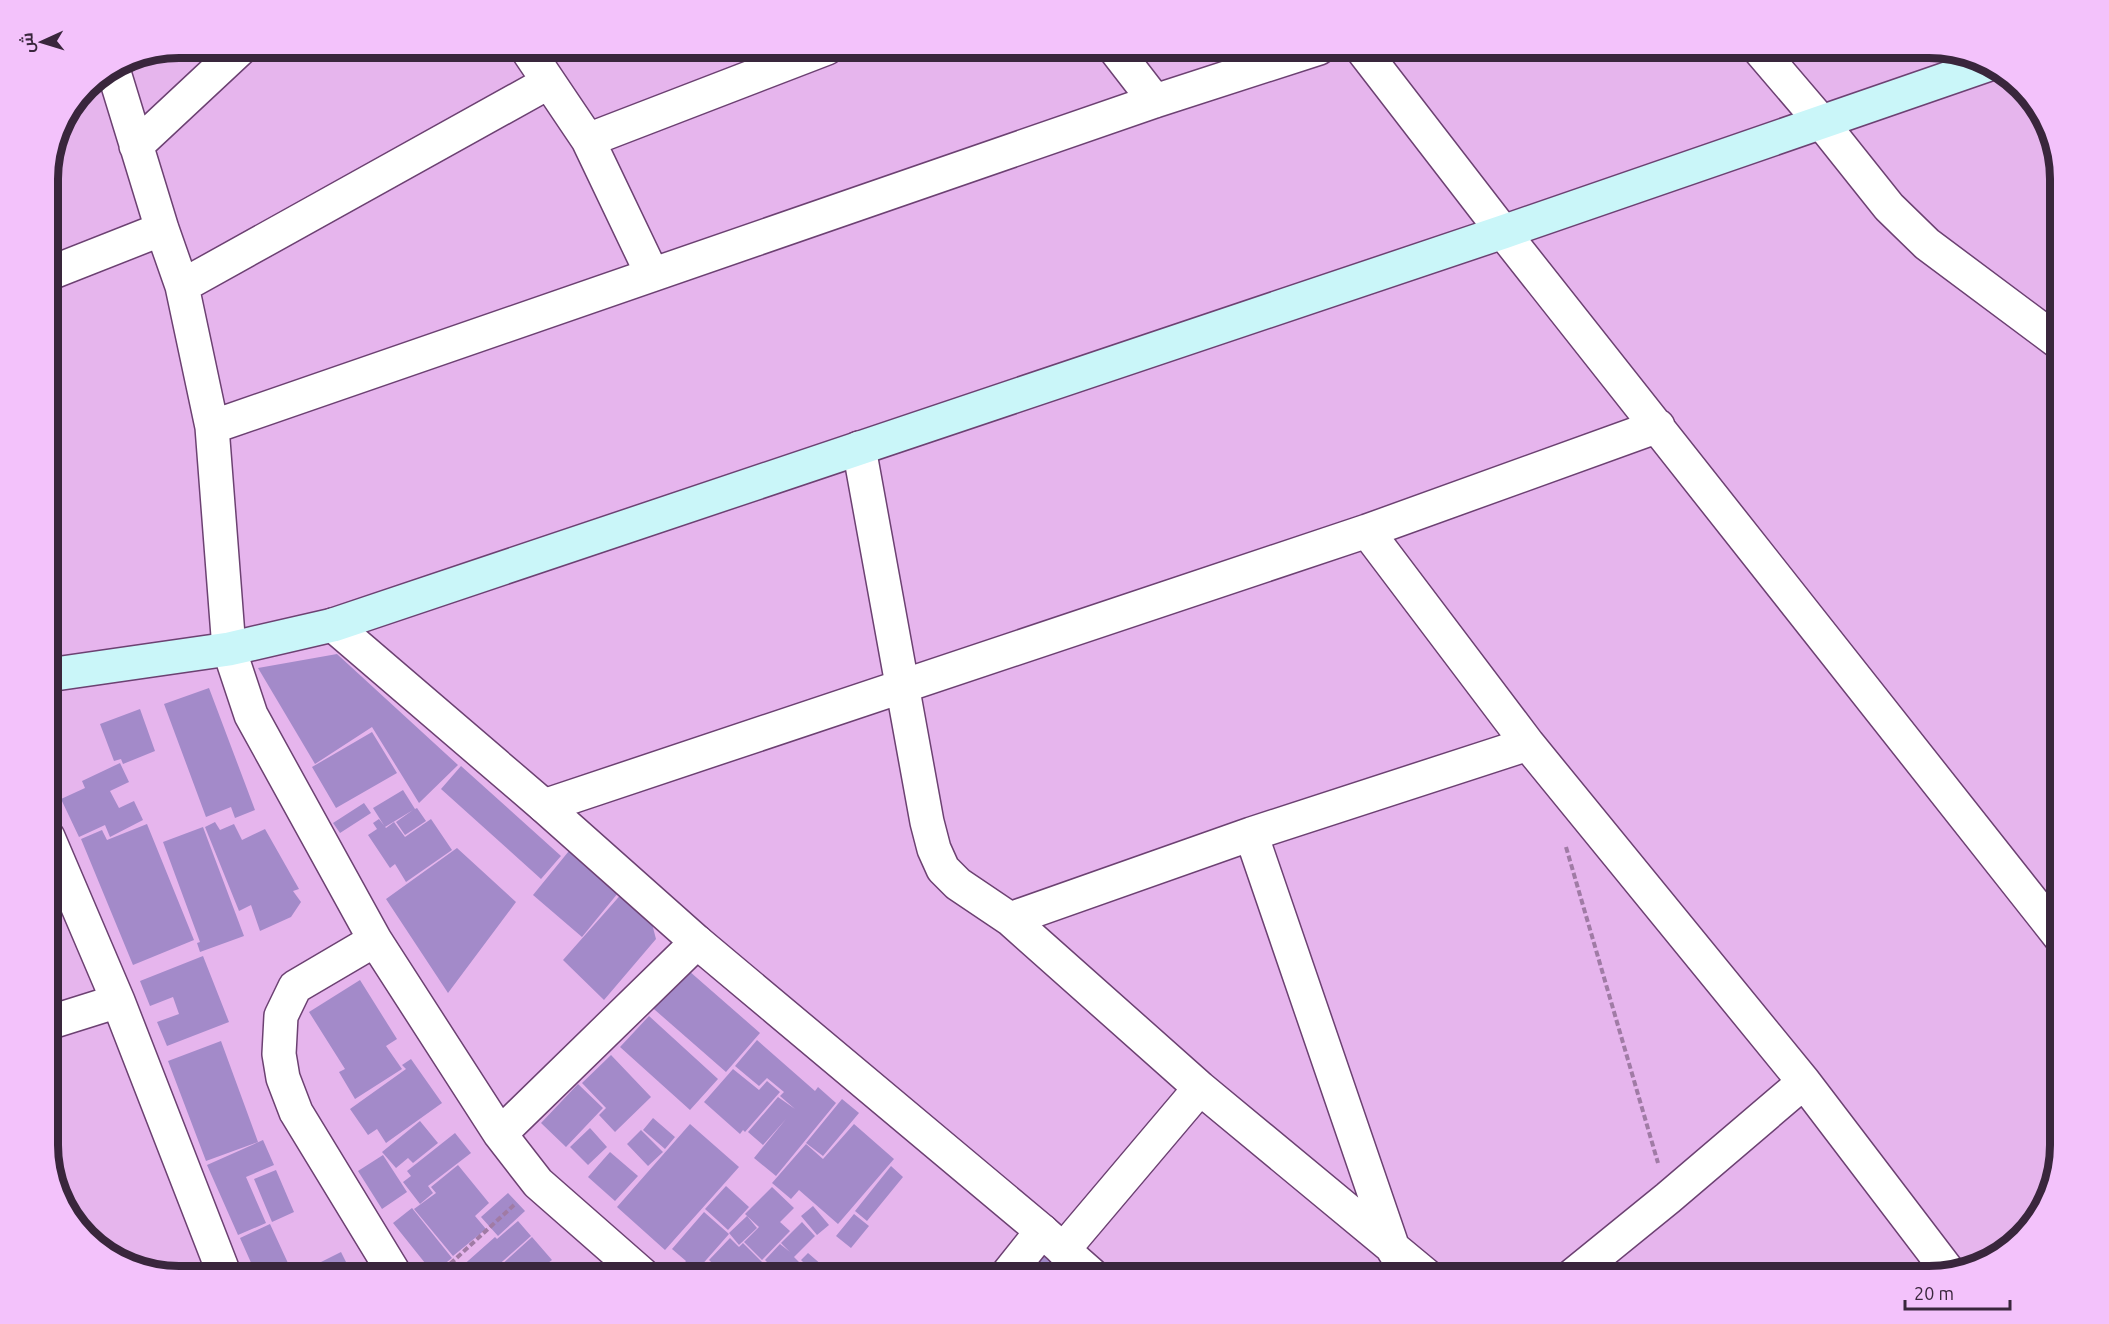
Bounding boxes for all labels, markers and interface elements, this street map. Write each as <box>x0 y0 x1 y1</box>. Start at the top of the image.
north arrow <box>12 12 72 72</box>
text: ش <box>17 32 38 54</box>
scale bar <box>1905 1273 2010 1311</box>
text: 20 m <box>1914 1283 1954 1303</box>

